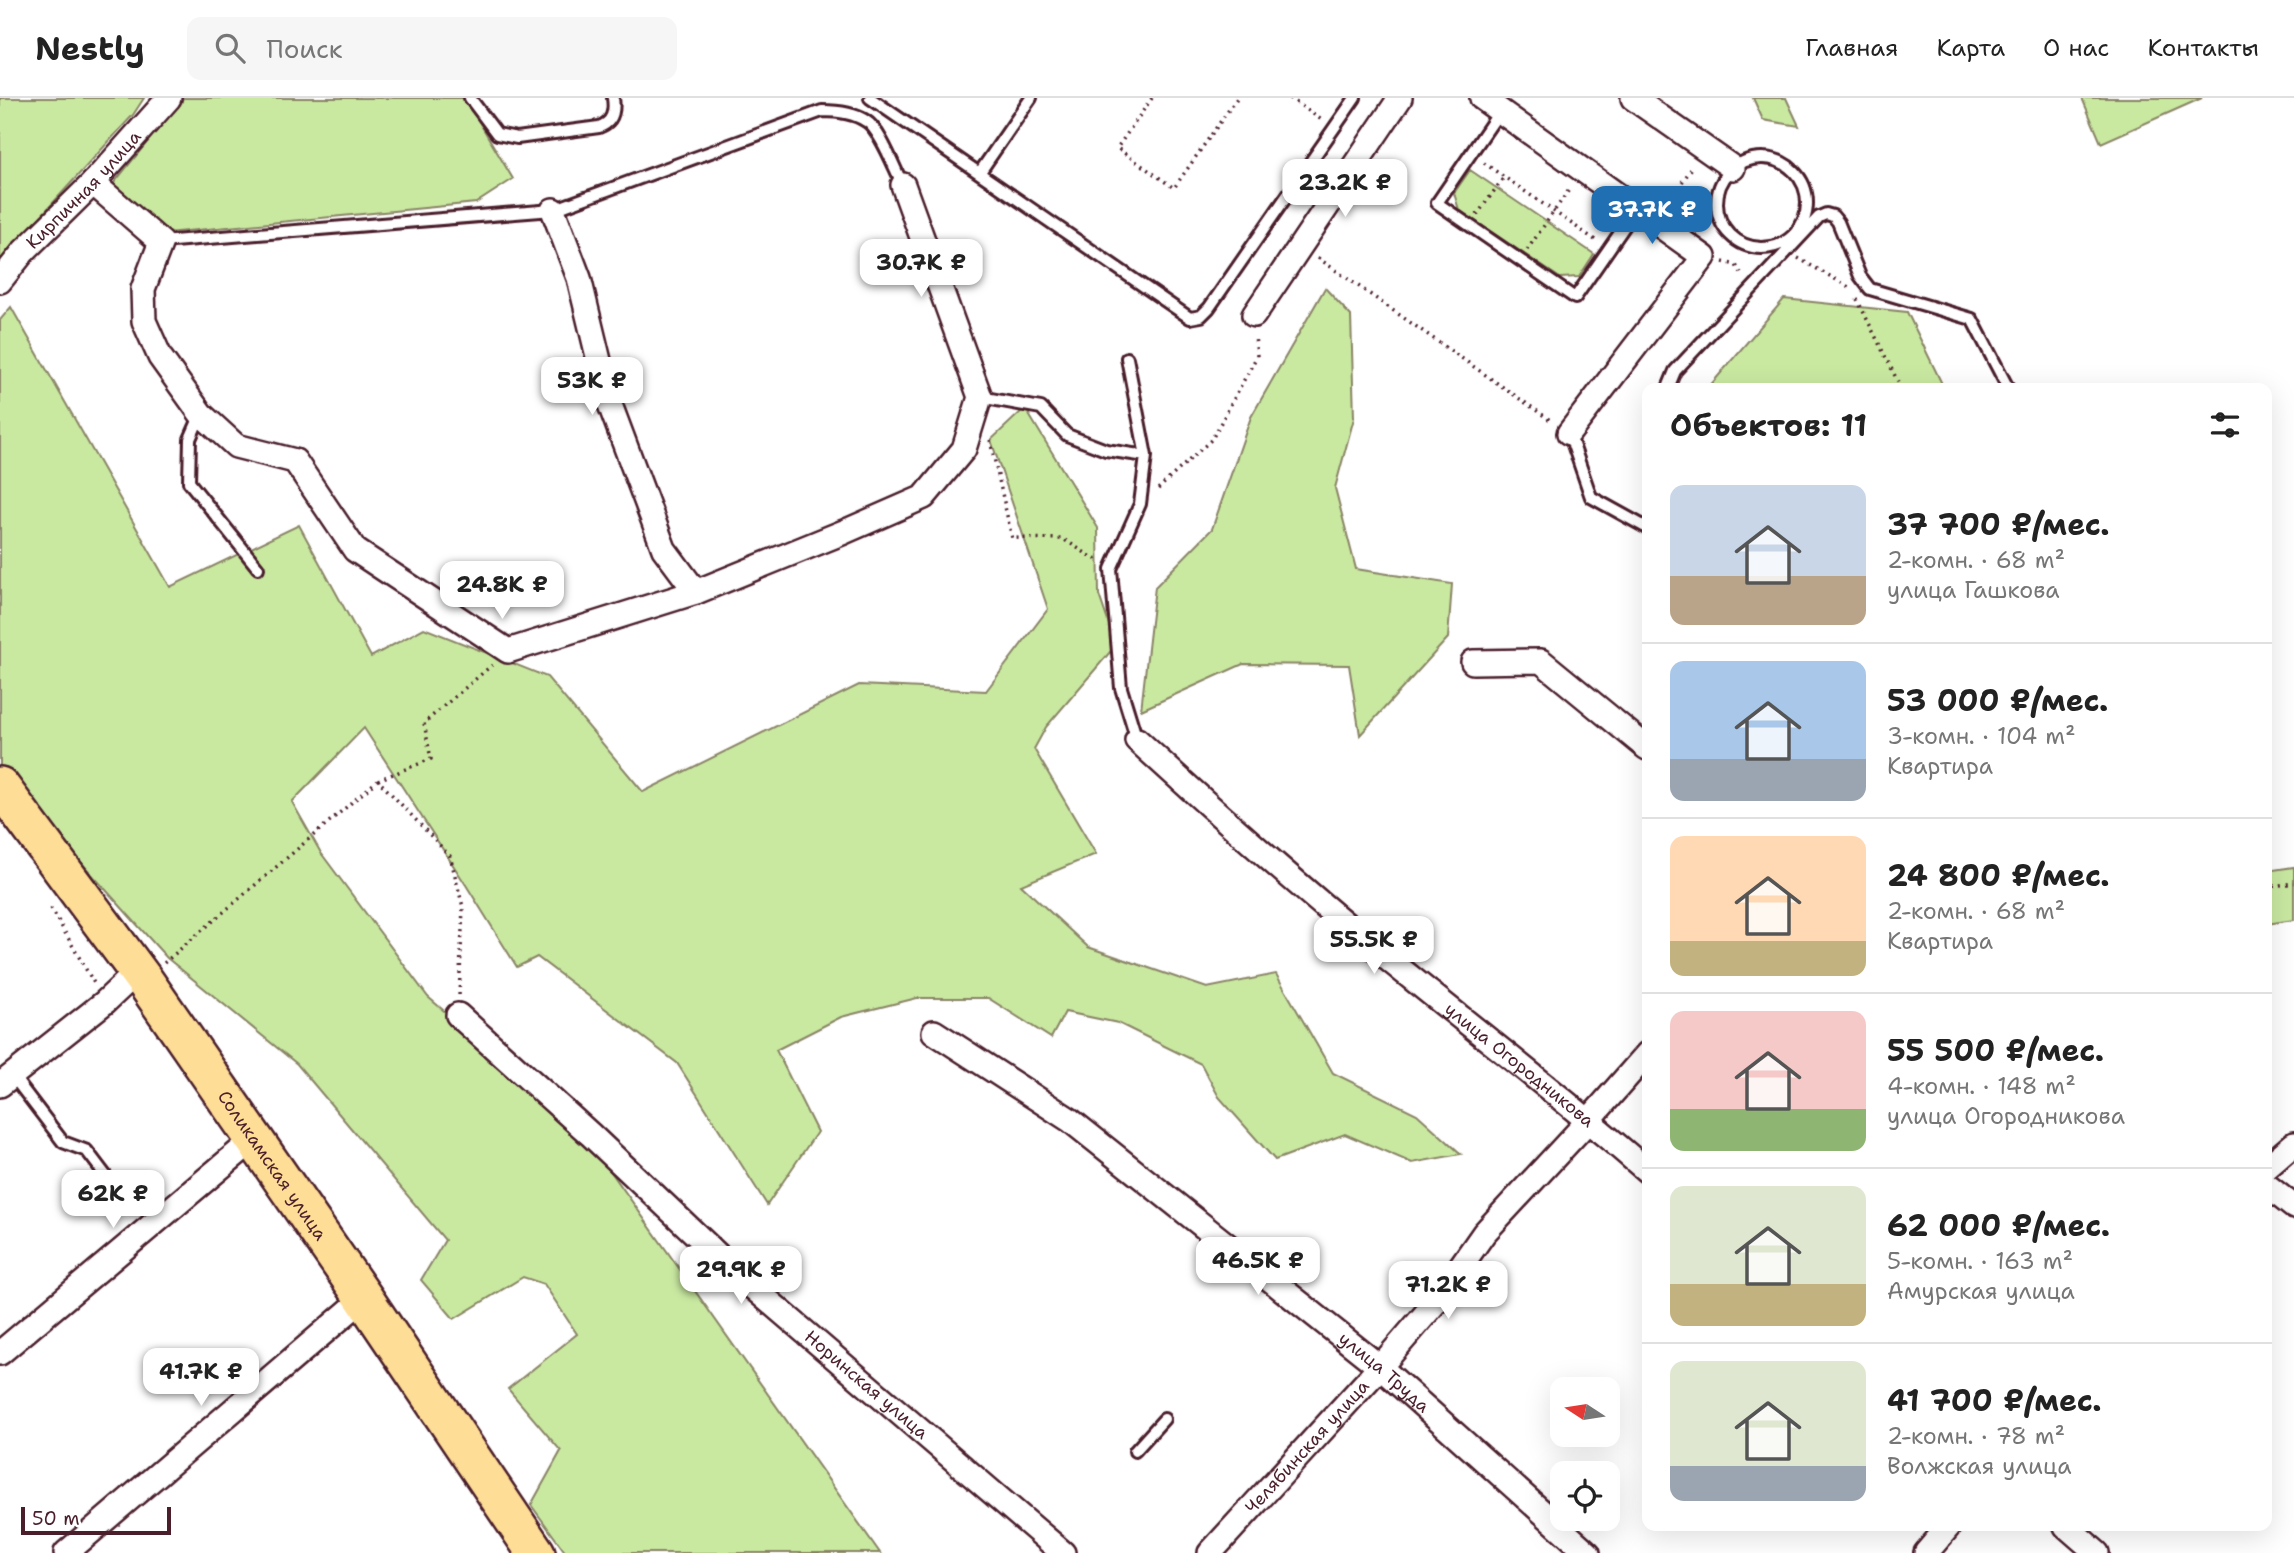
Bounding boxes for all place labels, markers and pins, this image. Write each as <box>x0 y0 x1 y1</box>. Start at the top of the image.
pin: 23.2K ₽ <box>1280 159 1410 219</box>
pin: 37.7K ₽ <box>1587 186 1717 246</box>
pin: 30.7K ₽ <box>856 240 986 299</box>
pin: 53K ₽ <box>543 358 641 417</box>
pin: 24.8K ₽ <box>437 561 567 621</box>
pin: 55.5K ₽ <box>1309 916 1439 976</box>
pin: 62K ₽ <box>64 1170 162 1230</box>
pin: 46.5K ₽ <box>1193 1238 1323 1297</box>
pin: 29.9K ₽ <box>676 1246 806 1306</box>
pin: 71.2K ₽ <box>1383 1262 1513 1321</box>
pin: 41.7K ₽ <box>136 1348 266 1408</box>

